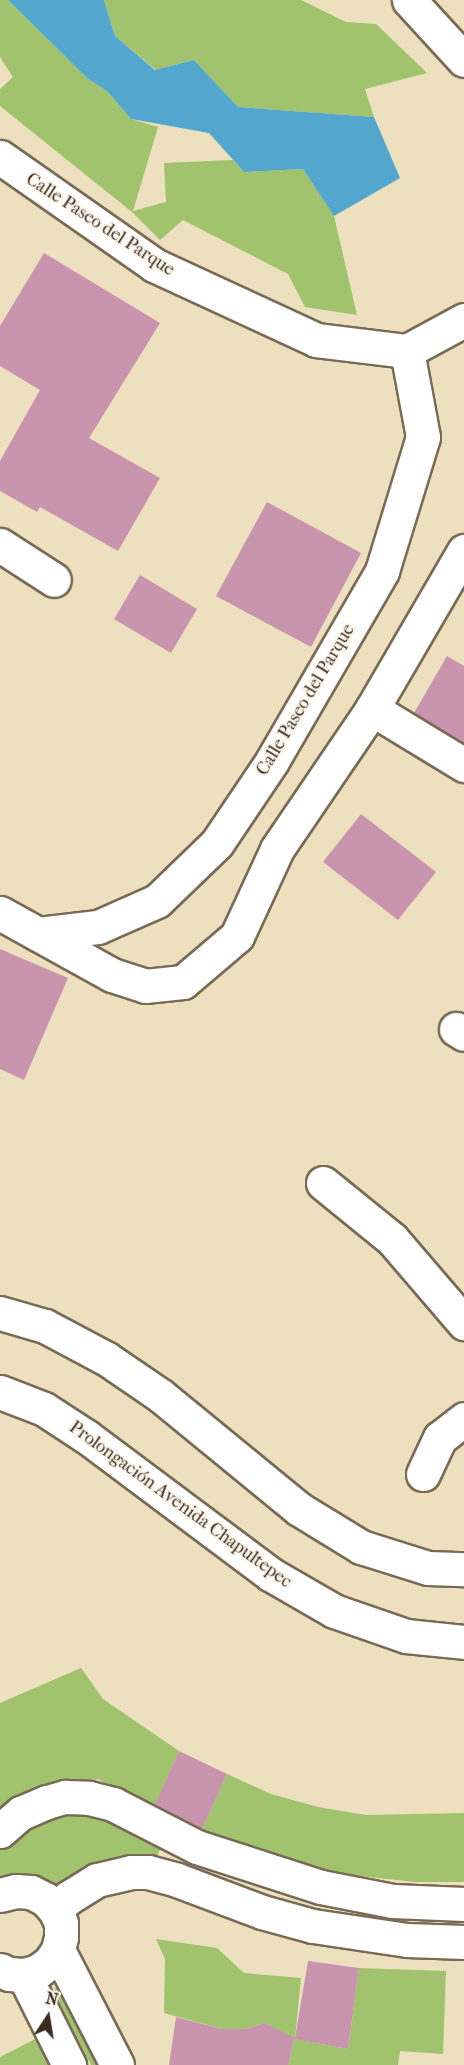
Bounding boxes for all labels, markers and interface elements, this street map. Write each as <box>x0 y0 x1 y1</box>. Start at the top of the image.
street label: Calle Paseo del Parque <box>22 169 178 281</box>
street label: Calle Paseo del Parque <box>252 620 360 780</box>
street label: Prolongación Avenida Chapultepec <box>65 1417 295 1593</box>
north arrow <box>18 1987 78 2047</box>
text: N <box>44 1988 60 2009</box>

